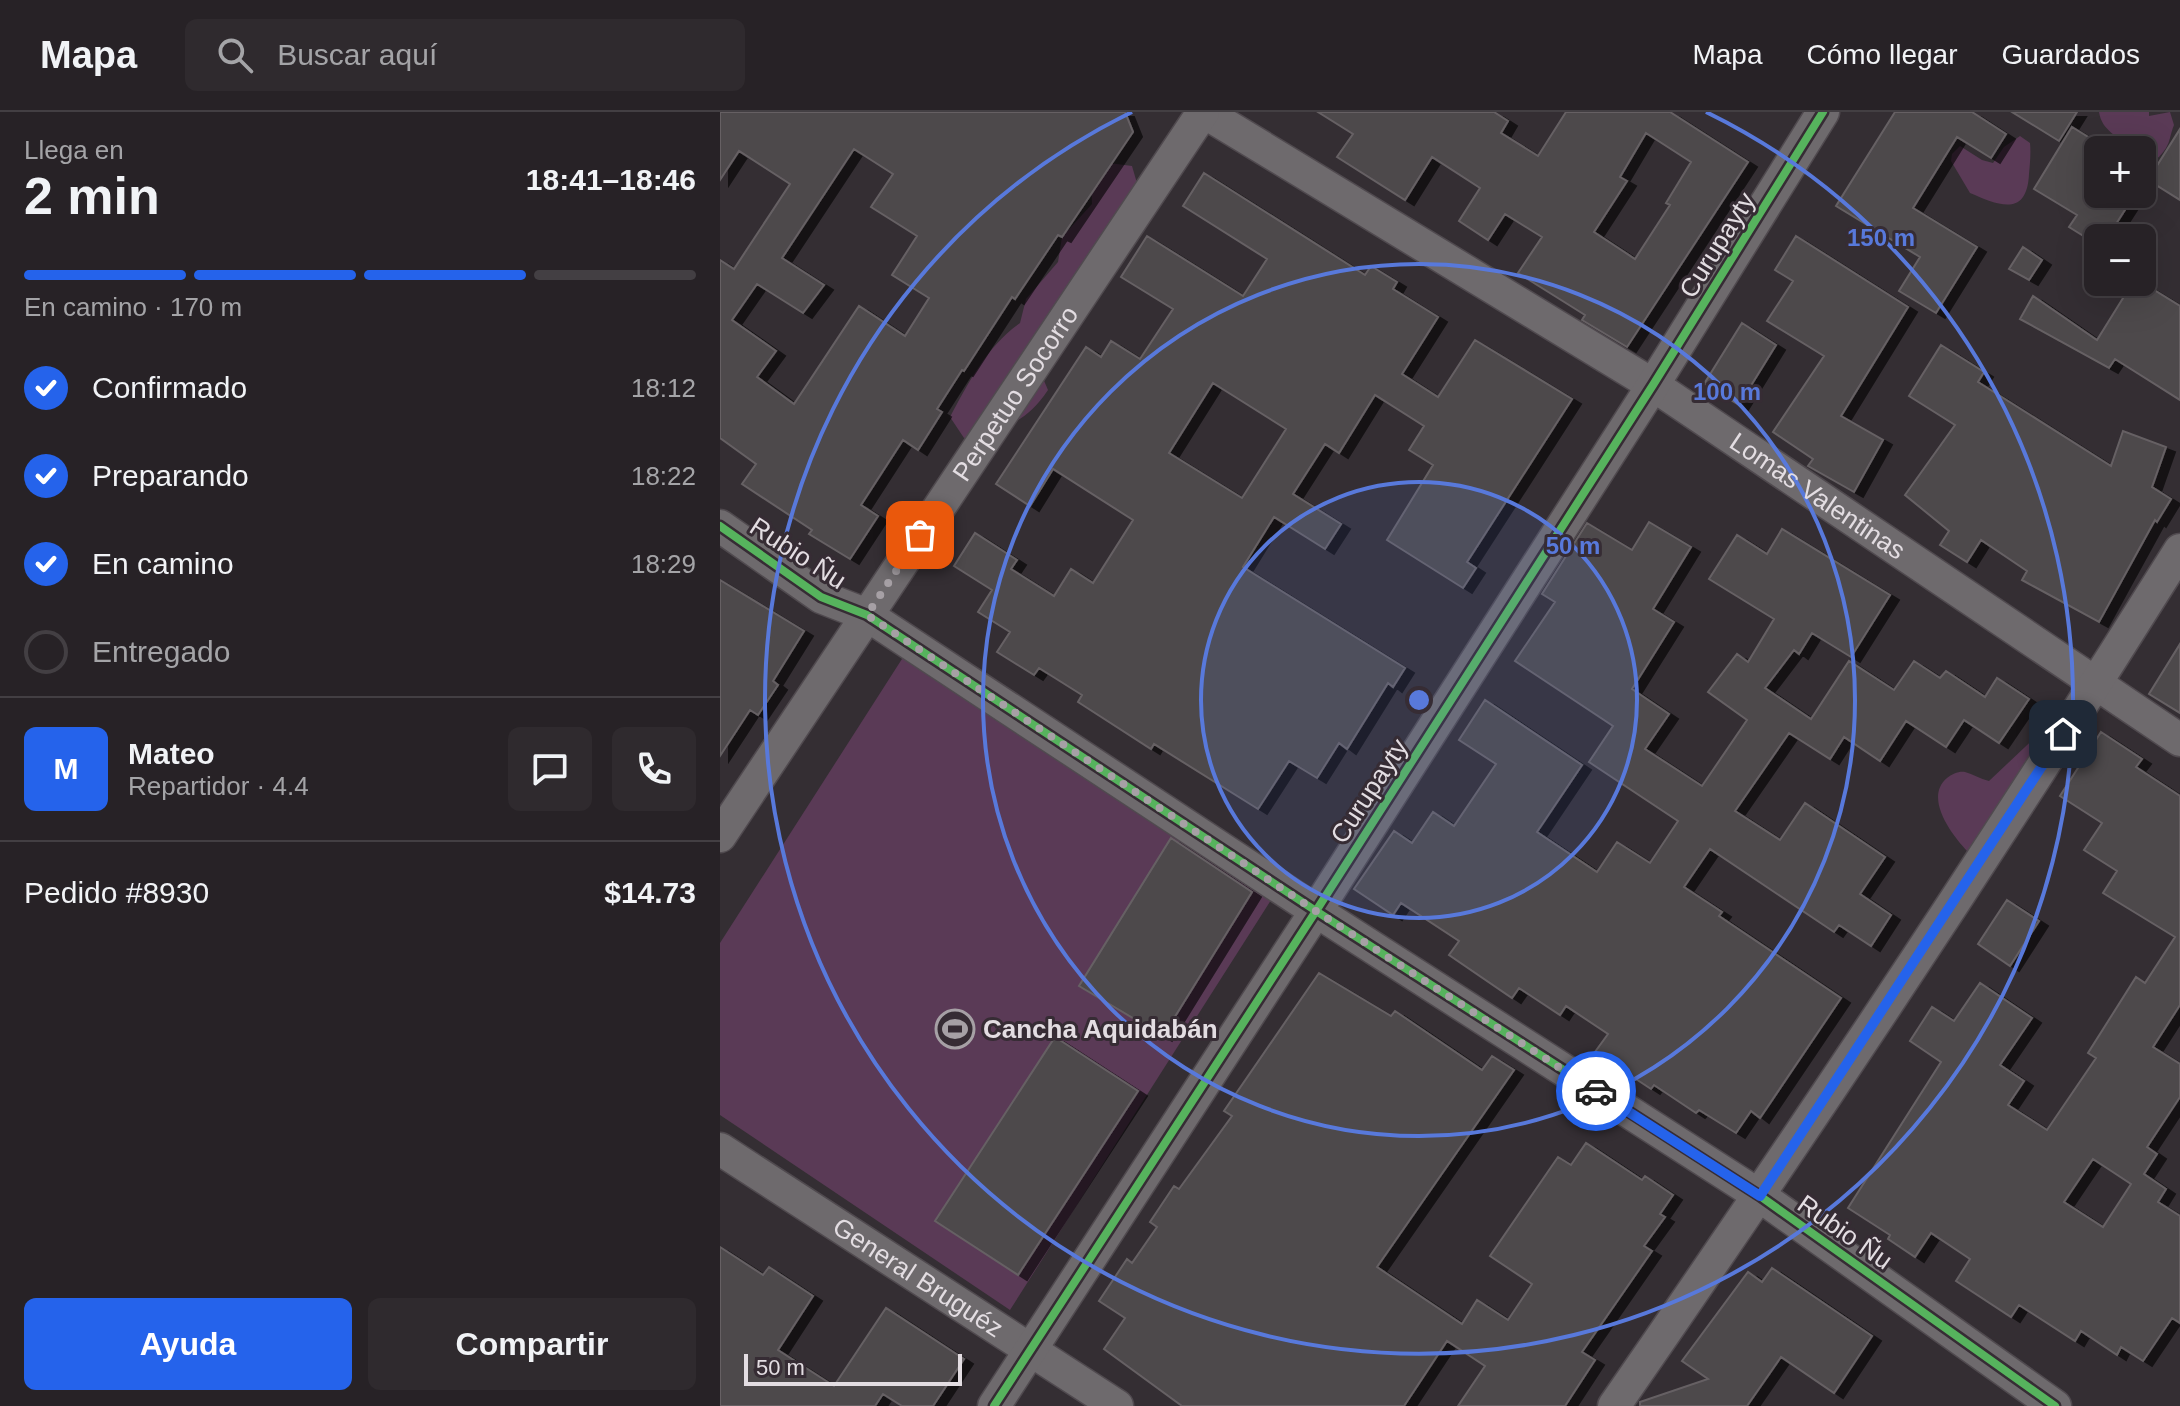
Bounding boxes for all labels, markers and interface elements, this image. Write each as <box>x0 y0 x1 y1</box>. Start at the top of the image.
search box <box>185 19 745 91</box>
icon: search <box>213 33 257 77</box>
text: Mapa <box>40 34 137 76</box>
text: Buscar aquí <box>277 38 437 71</box>
text: Mapa <box>1692 39 1763 70</box>
text: Cómo llegar <box>1807 39 1957 70</box>
text: Guardados <box>2001 39 2140 70</box>
text: Llega en <box>24 135 124 165</box>
map controls <box>2084 136 2156 296</box>
button: + <box>2084 136 2156 208</box>
text: 18:41–18:46 <box>526 163 696 196</box>
text: 2 min <box>24 167 160 225</box>
street label: Curupayty <box>1673 187 1761 303</box>
text: 150 m <box>1847 224 1915 251</box>
button: − <box>2084 224 2156 296</box>
text: En camino · 170 m <box>24 292 242 322</box>
street label: Perpetuo Socorro <box>946 300 1084 487</box>
icon: check <box>24 366 68 410</box>
text: Confirmado <box>92 371 247 404</box>
text: 18:12 <box>631 373 696 403</box>
text: 100 m <box>1693 378 1761 405</box>
street label: Lomas Valentinas <box>1724 426 1911 566</box>
icon: check <box>24 454 68 498</box>
text: Preparando <box>92 459 249 492</box>
text: 18:22 <box>631 461 696 491</box>
pin <box>886 501 954 569</box>
street label: Rubio Ñu <box>744 511 852 595</box>
icon: bag <box>898 513 942 557</box>
text: 50 m <box>1546 532 1600 559</box>
icon: check <box>24 542 68 586</box>
text: En camino <box>92 547 234 580</box>
text: 18:29 <box>631 549 696 579</box>
text: Entregado <box>92 635 230 668</box>
centre of rings <box>1405 686 1433 714</box>
pin <box>2029 700 2097 768</box>
icon: home <box>2041 712 2085 756</box>
button: chat <box>508 727 592 811</box>
button: phone <box>612 727 696 811</box>
street label: Curupayty <box>1324 733 1414 849</box>
text: Mateo <box>128 737 215 770</box>
text: M <box>54 752 79 785</box>
text: Repartidor · 4.4 <box>128 771 309 801</box>
text: Pedido #8930 <box>24 876 209 909</box>
text: $14.73 <box>604 876 696 909</box>
sports icon: Cancha Aquidabán <box>934 1008 976 1050</box>
place label: Cancha Aquidabán <box>983 1014 1218 1044</box>
courier <box>1556 1051 1636 1131</box>
icon: car <box>1574 1069 1618 1113</box>
street label: Rubio Ñu <box>1792 1189 1898 1275</box>
street label: General Bruguéz <box>827 1211 1009 1343</box>
button: Ayuda <box>24 1298 352 1390</box>
button: Compartir <box>368 1298 696 1390</box>
scale bar <box>744 1350 962 1386</box>
text: 50 m <box>756 1355 805 1380</box>

